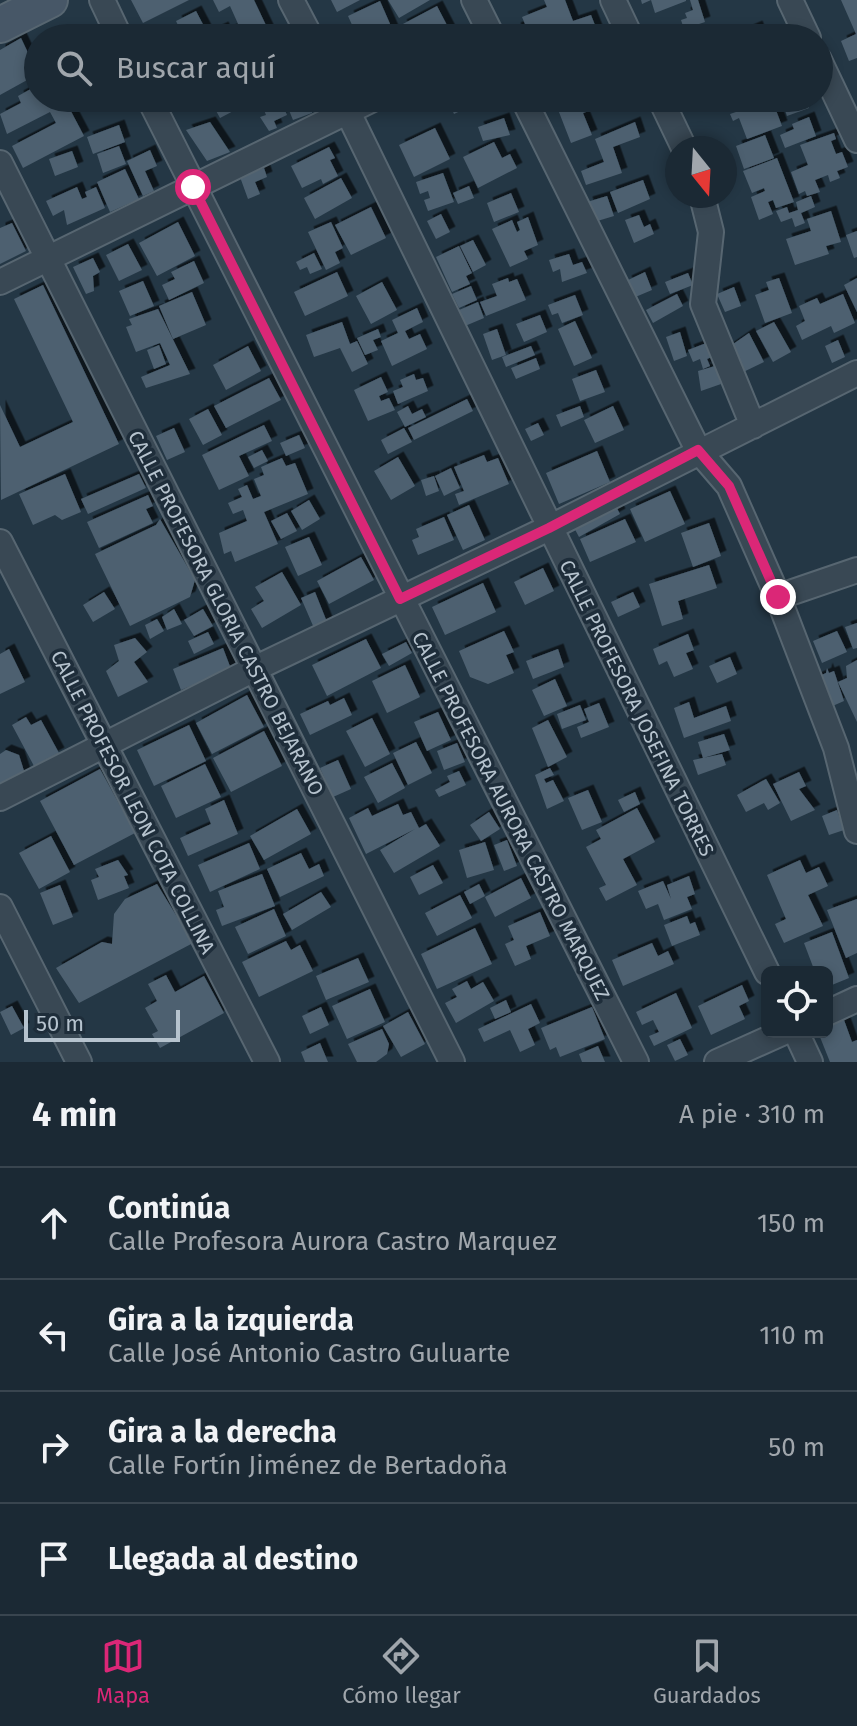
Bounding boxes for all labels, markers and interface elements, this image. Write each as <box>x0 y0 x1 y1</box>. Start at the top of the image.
search box <box>24 24 833 112</box>
icon: search <box>52 46 96 90</box>
text: Buscar aquí <box>116 50 276 86</box>
north arrow <box>665 136 737 208</box>
route start <box>175 169 211 205</box>
street label: CALLE PROFESORA GLORIA CASTRO BEJARANO <box>123 427 329 799</box>
street label: CALLE PROFESORA JOSEFINA TORRES <box>555 556 719 860</box>
route end <box>760 579 796 615</box>
street label: CALLE PROFESORA AURORA CASTRO MARQUEZ <box>407 628 615 1004</box>
street label: CALLE PROFESOR LEON COTA COLLINA <box>46 646 220 958</box>
map controls <box>761 966 833 1038</box>
button: locate <box>761 966 833 1038</box>
scale bar <box>24 1006 180 1042</box>
text: 50 m <box>36 1010 84 1037</box>
text: 4 min <box>32 1094 117 1135</box>
text: A pie · 310 m <box>679 1099 825 1130</box>
text: Continúa <box>108 1190 230 1226</box>
icon: ahead <box>32 1201 76 1245</box>
text: 150 m <box>757 1208 825 1239</box>
text: Calle Profesora Aurora Castro Marquez <box>108 1226 557 1257</box>
text: Gira a la izquierda <box>108 1302 354 1338</box>
icon: left <box>32 1313 76 1357</box>
text: 110 m <box>759 1320 825 1351</box>
text: Calle José Antonio Castro Guluarte <box>108 1338 510 1369</box>
text: Gira a la derecha <box>108 1414 337 1450</box>
icon: right <box>32 1425 76 1469</box>
text: 50 m <box>768 1432 825 1463</box>
text: Calle Fortín Jiménez de Bertadoña <box>108 1450 508 1481</box>
icon: arrive <box>32 1537 76 1581</box>
text: Llegada al destino <box>108 1541 358 1577</box>
tab: Mapa <box>96 1634 150 1709</box>
tab: Cómo llegar <box>342 1634 461 1709</box>
tab: Guardados <box>653 1634 761 1709</box>

